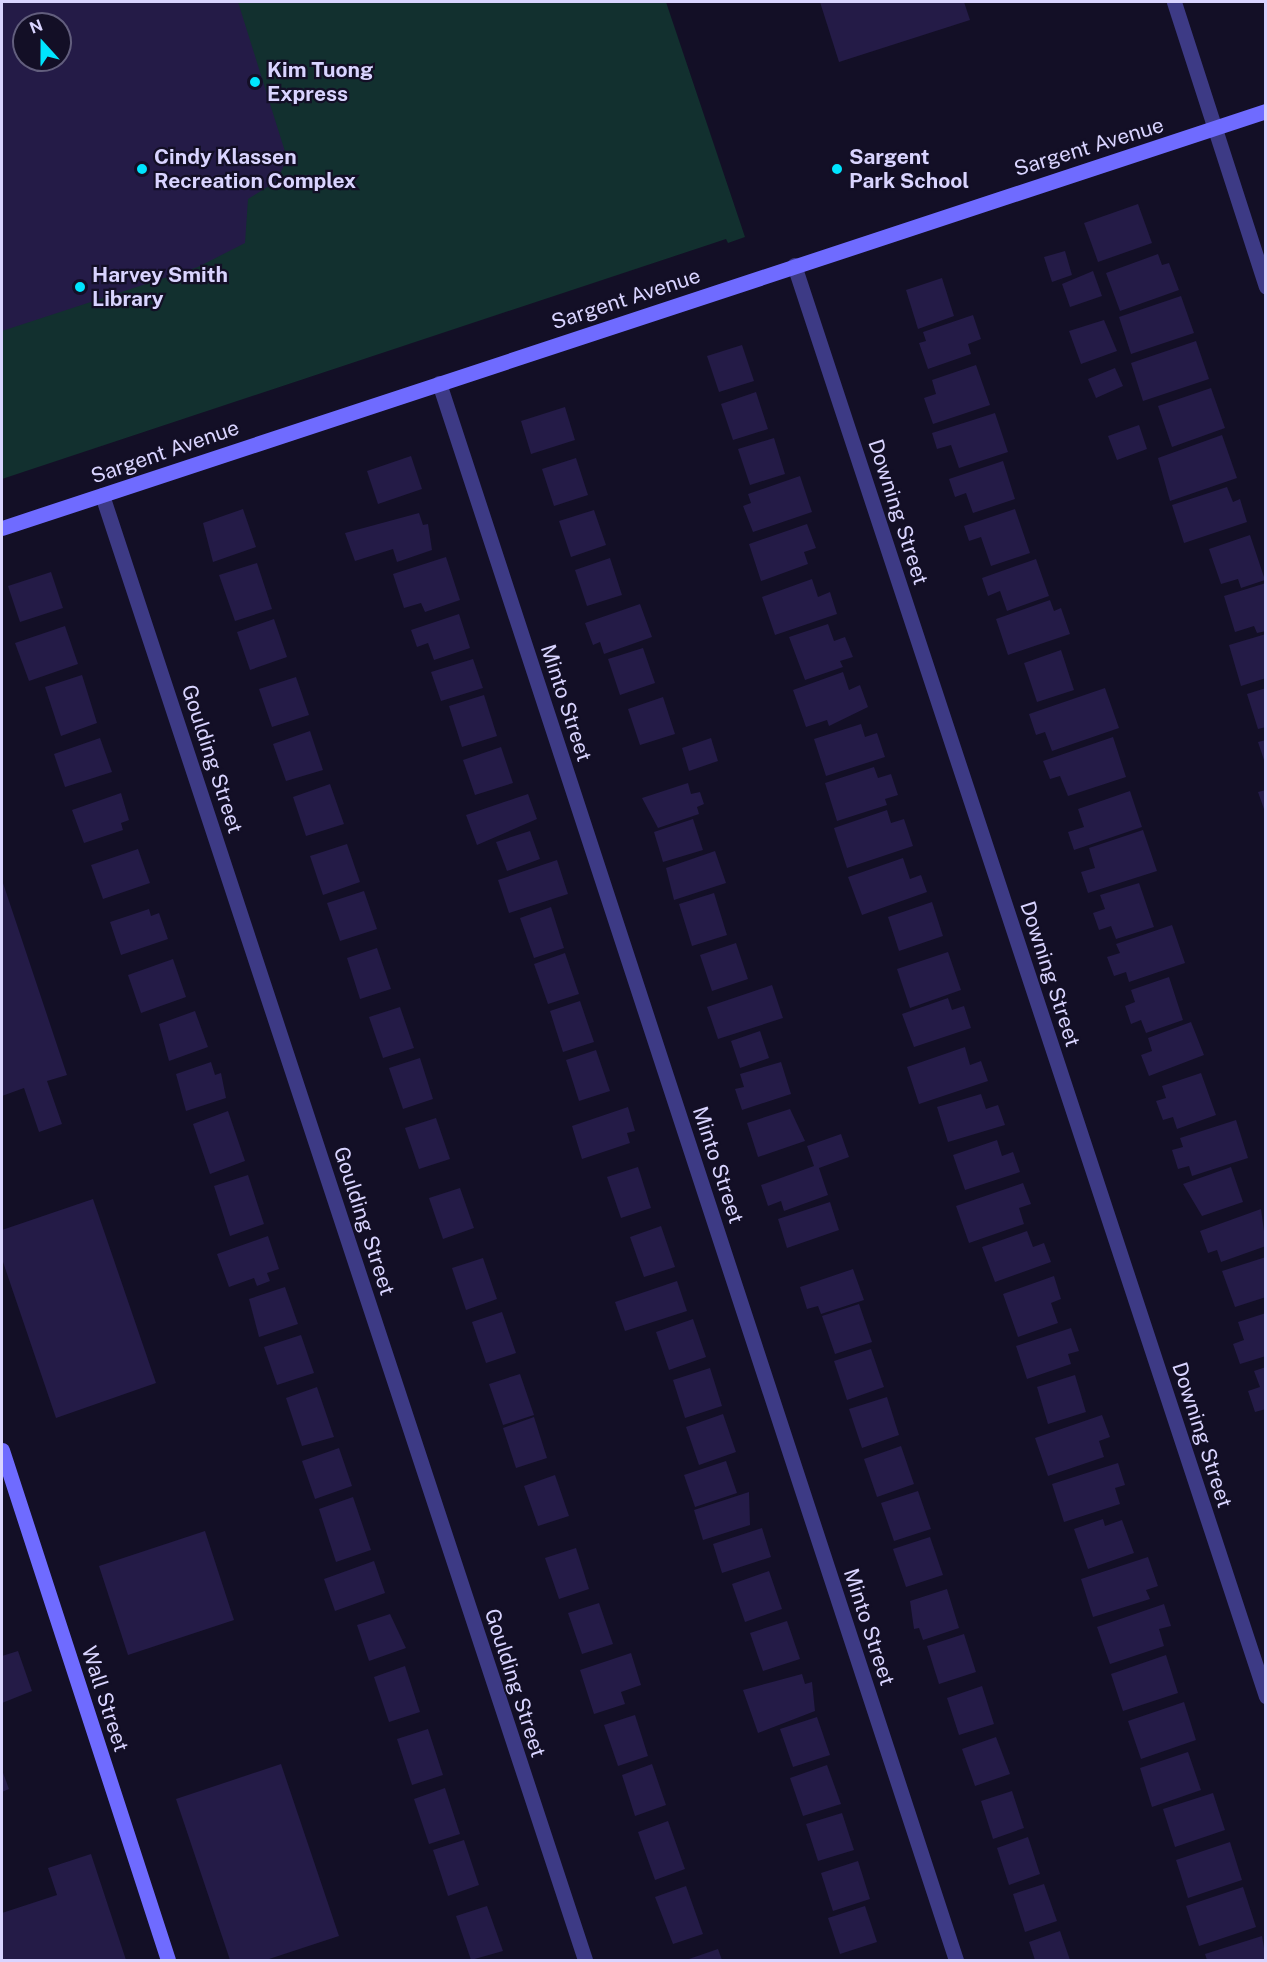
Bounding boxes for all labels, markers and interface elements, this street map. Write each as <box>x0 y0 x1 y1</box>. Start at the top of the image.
north arrow <box>12 12 72 72</box>
text: N <box>27 15 45 38</box>
place label: Kim Tuong Express <box>267 57 373 107</box>
marker: Kim Tuong Express <box>248 75 262 89</box>
street label: Sargent Avenue <box>1011 112 1167 182</box>
place label: Cindy Klassen Recreation Complex <box>154 144 356 194</box>
place label: Sargent Park School <box>849 144 969 194</box>
marker: Cindy Klassen Recreation Complex <box>135 162 149 176</box>
marker: Sargent Park School <box>830 162 844 176</box>
place label: Harvey Smith Library <box>92 262 228 312</box>
street label: Sargent Avenue <box>548 263 704 335</box>
marker: Harvey Smith Library <box>73 280 87 294</box>
street label: Sargent Avenue <box>88 415 242 489</box>
street label: Downing Street <box>863 436 933 588</box>
street label: Minto Street <box>535 641 597 765</box>
street label: Goulding Street <box>176 681 248 837</box>
street label: Downing Street <box>1015 898 1085 1050</box>
street label: Minto Street <box>687 1103 749 1227</box>
street label: Goulding Street <box>328 1143 400 1299</box>
street label: Downing Street <box>1167 1359 1237 1511</box>
street label: Minto Street <box>838 1565 900 1689</box>
street label: Goulding Street <box>479 1605 551 1761</box>
street label: Wall Street <box>76 1643 134 1755</box>

